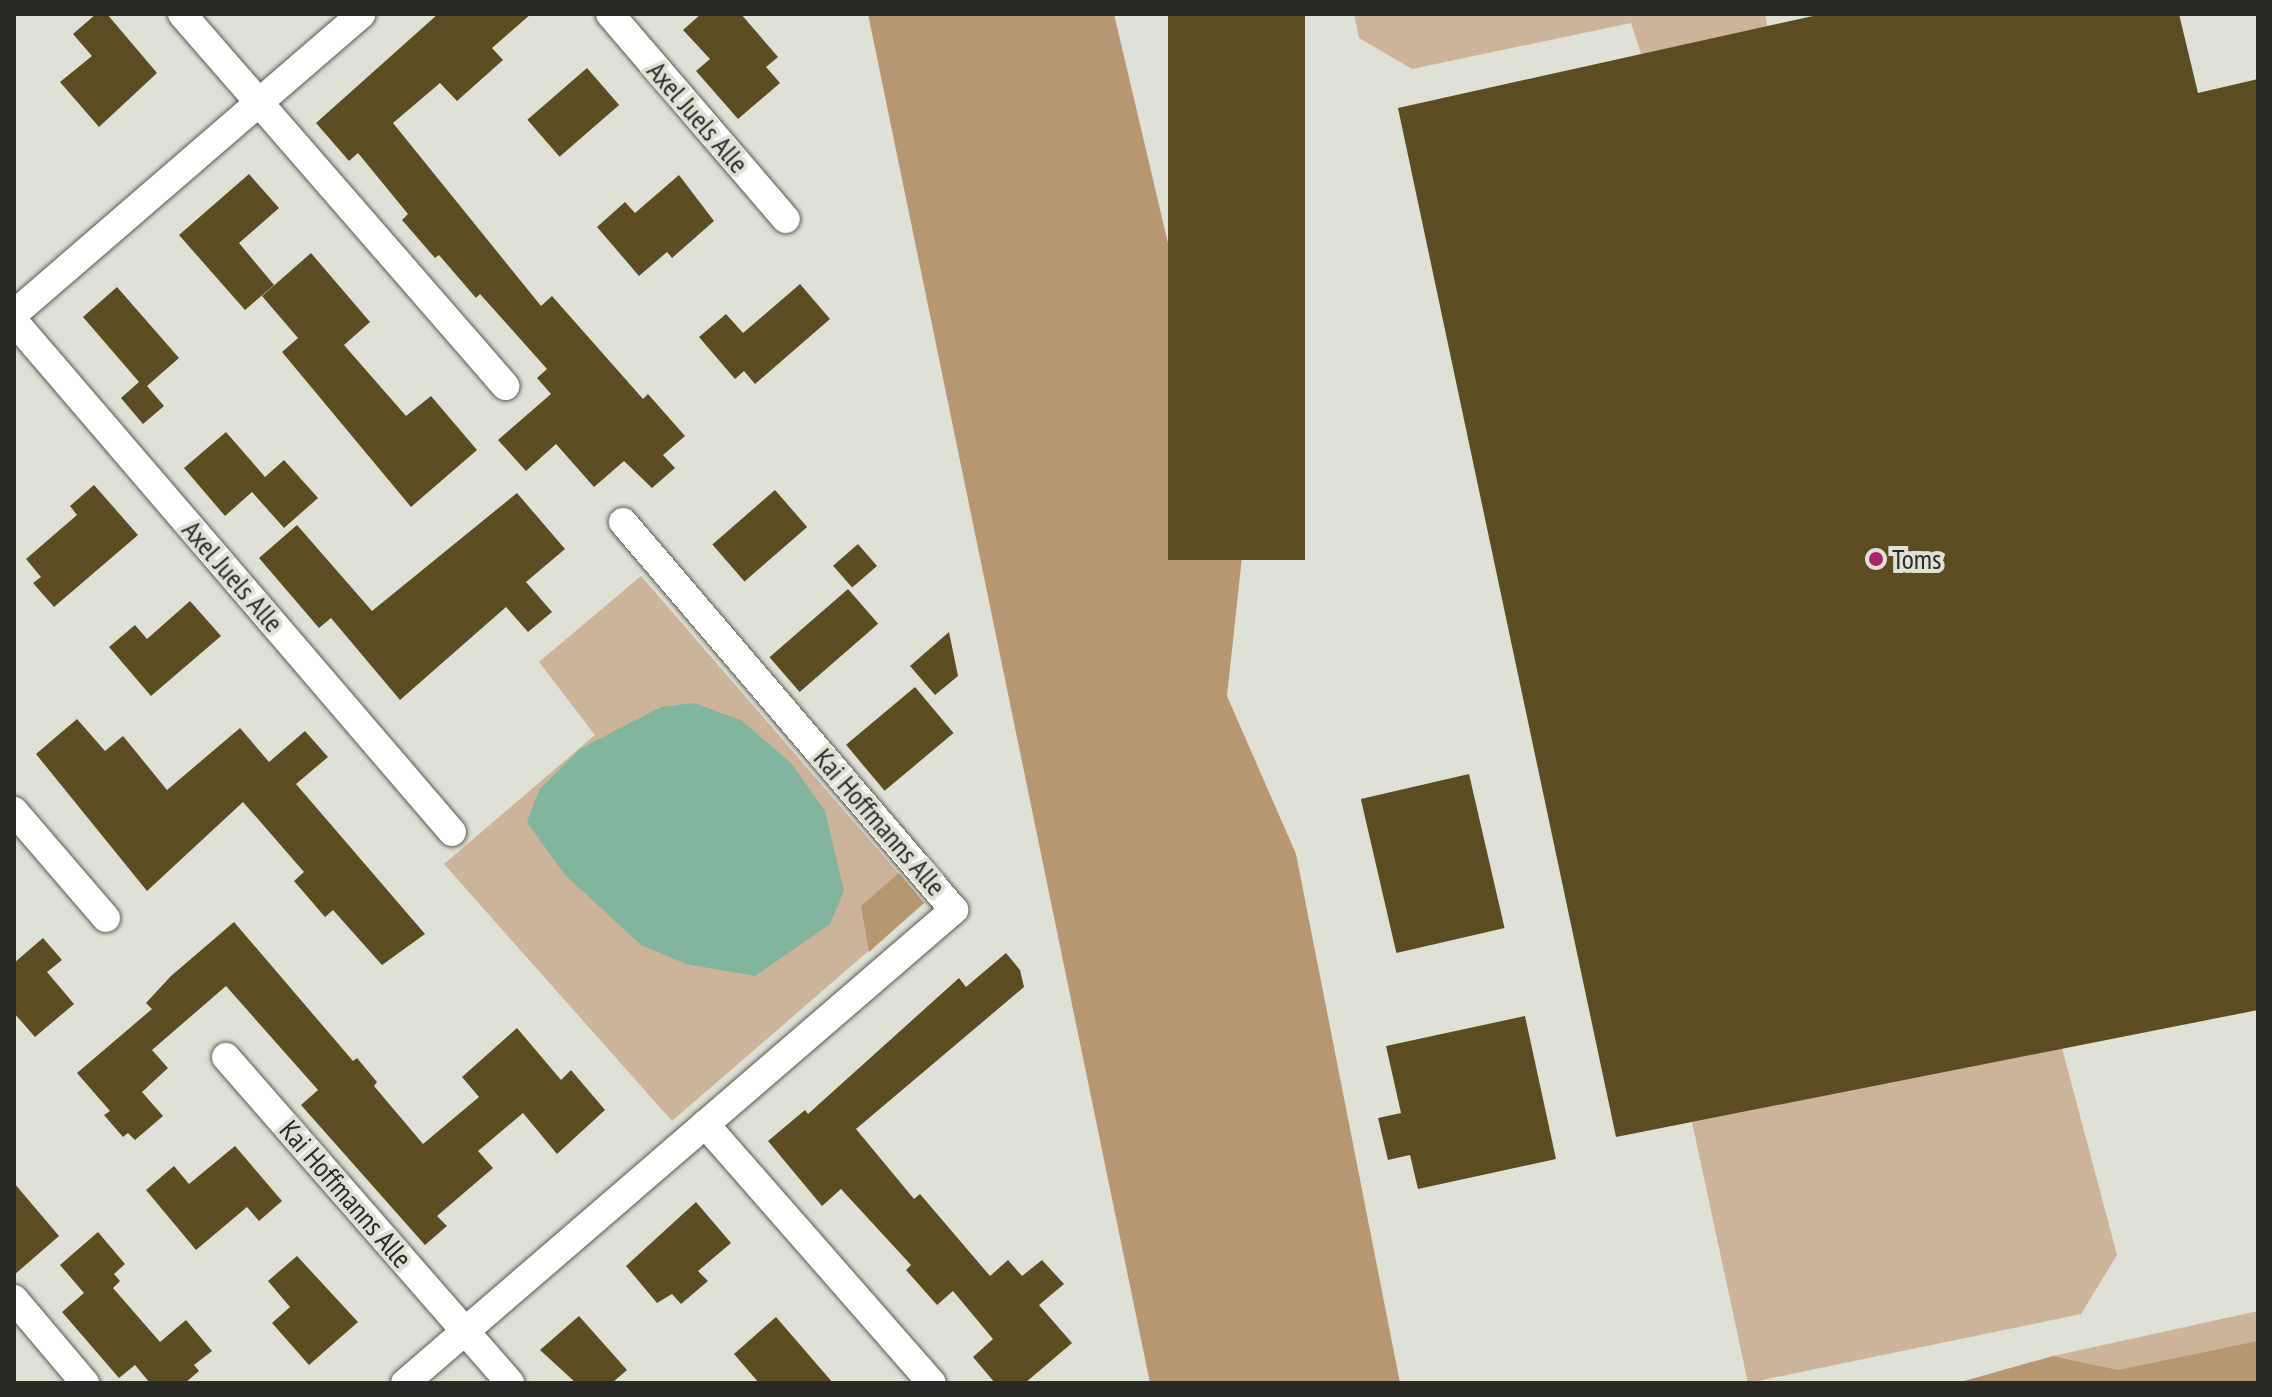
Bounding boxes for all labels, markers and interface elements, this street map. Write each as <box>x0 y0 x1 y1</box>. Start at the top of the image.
street label: Axel Juels Alle <box>640 54 756 180</box>
street label: Axel Juels Alle <box>175 513 291 639</box>
place label: Toms <box>1892 542 1941 576</box>
marker: Toms <box>1867 550 1885 568</box>
street label: Kai Hoffmanns Alle <box>807 741 953 903</box>
street label: Kai Hoffmanns Alle <box>273 1113 419 1275</box>

